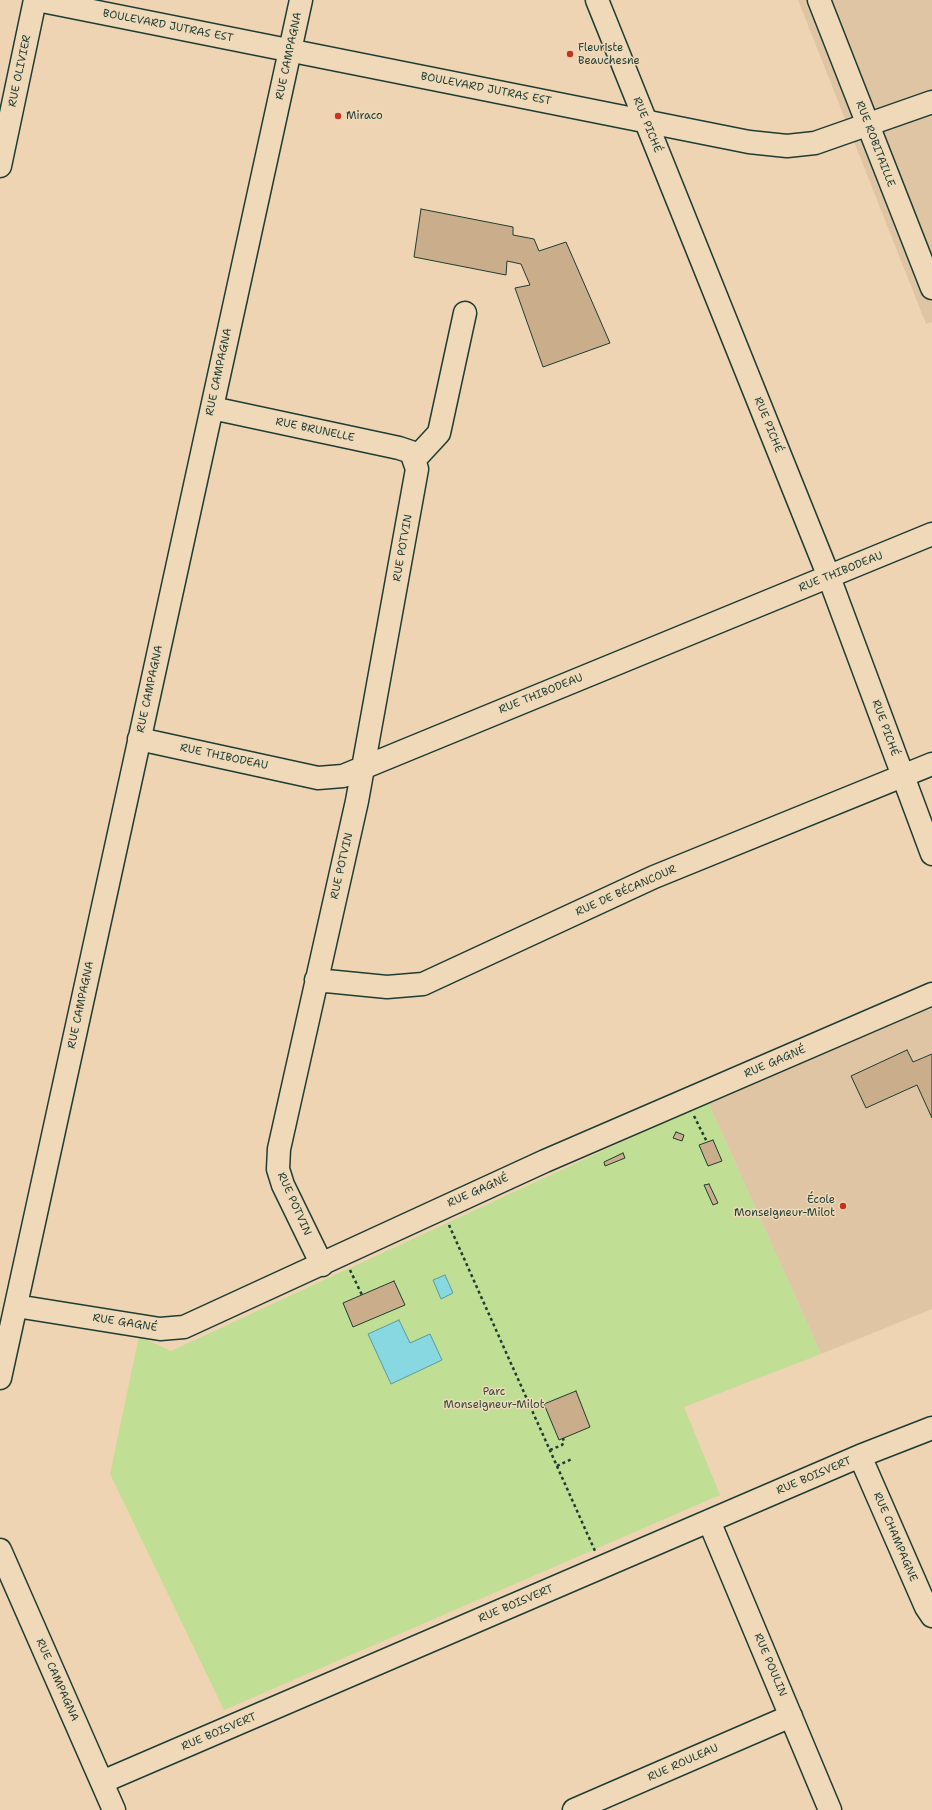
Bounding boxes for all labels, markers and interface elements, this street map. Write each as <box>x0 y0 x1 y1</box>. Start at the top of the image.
street label: BOULEVARD JUTRAS EST <box>102 7 234 45</box>
street label: RUE CAMPAGNA <box>273 11 305 101</box>
street label: RUE OLIVIER <box>6 34 34 108</box>
place label: Fleuriste Beauchesne <box>578 41 640 67</box>
marker: Fleuriste Beauchesne <box>565 49 575 59</box>
street label: BOULEVARD JUTRAS EST <box>420 70 552 108</box>
street label: RUE PICHÉ <box>630 95 664 155</box>
street label: RUE ROBITAILLE <box>853 99 897 189</box>
place label: Miraco <box>346 109 383 123</box>
marker: Miraco <box>333 111 343 121</box>
street label: RUE CAMPAGNA <box>203 327 235 417</box>
street label: RUE PICHÉ <box>751 395 785 455</box>
street label: RUE BRUNELLE <box>274 415 356 445</box>
street label: RUE POTVIN <box>391 513 415 583</box>
street label: RUE THIBODEAU <box>797 549 885 595</box>
street label: RUE CAMPAGNA <box>134 644 166 734</box>
street label: RUE THIBODEAU <box>497 671 585 717</box>
street label: RUE PICHÉ <box>869 698 901 758</box>
street label: RUE THIBODEAU <box>179 741 269 773</box>
street label: RUE POTVIN <box>328 831 356 901</box>
street label: RUE DE BÉCANCOUR <box>574 863 678 919</box>
street label: RUE CAMPAGNA <box>65 960 97 1050</box>
street label: RUE GAGNÉ <box>742 1043 808 1081</box>
street label: RUE POTVIN <box>274 1170 314 1238</box>
street label: RUE GAGNÉ <box>445 1172 511 1210</box>
place label: École Monseigneur-Milot <box>734 1193 835 1219</box>
marker: École Monseigneur-Milot <box>838 1201 848 1211</box>
street label: RUE GAGNÉ <box>92 1311 158 1335</box>
park label: Parc Monseigneur-Milot <box>444 1385 544 1411</box>
street label: RUE BOISVERT <box>775 1454 853 1498</box>
street label: RUE CHAMPAGNE <box>870 1490 920 1584</box>
street label: RUE BOISVERT <box>477 1582 555 1626</box>
street label: RUE POULIN <box>751 1631 789 1699</box>
street label: RUE CAMPAGNA <box>33 1637 81 1723</box>
street label: RUE BOISVERT <box>180 1710 258 1754</box>
street label: RUE ROULEAU <box>646 1742 720 1784</box>

